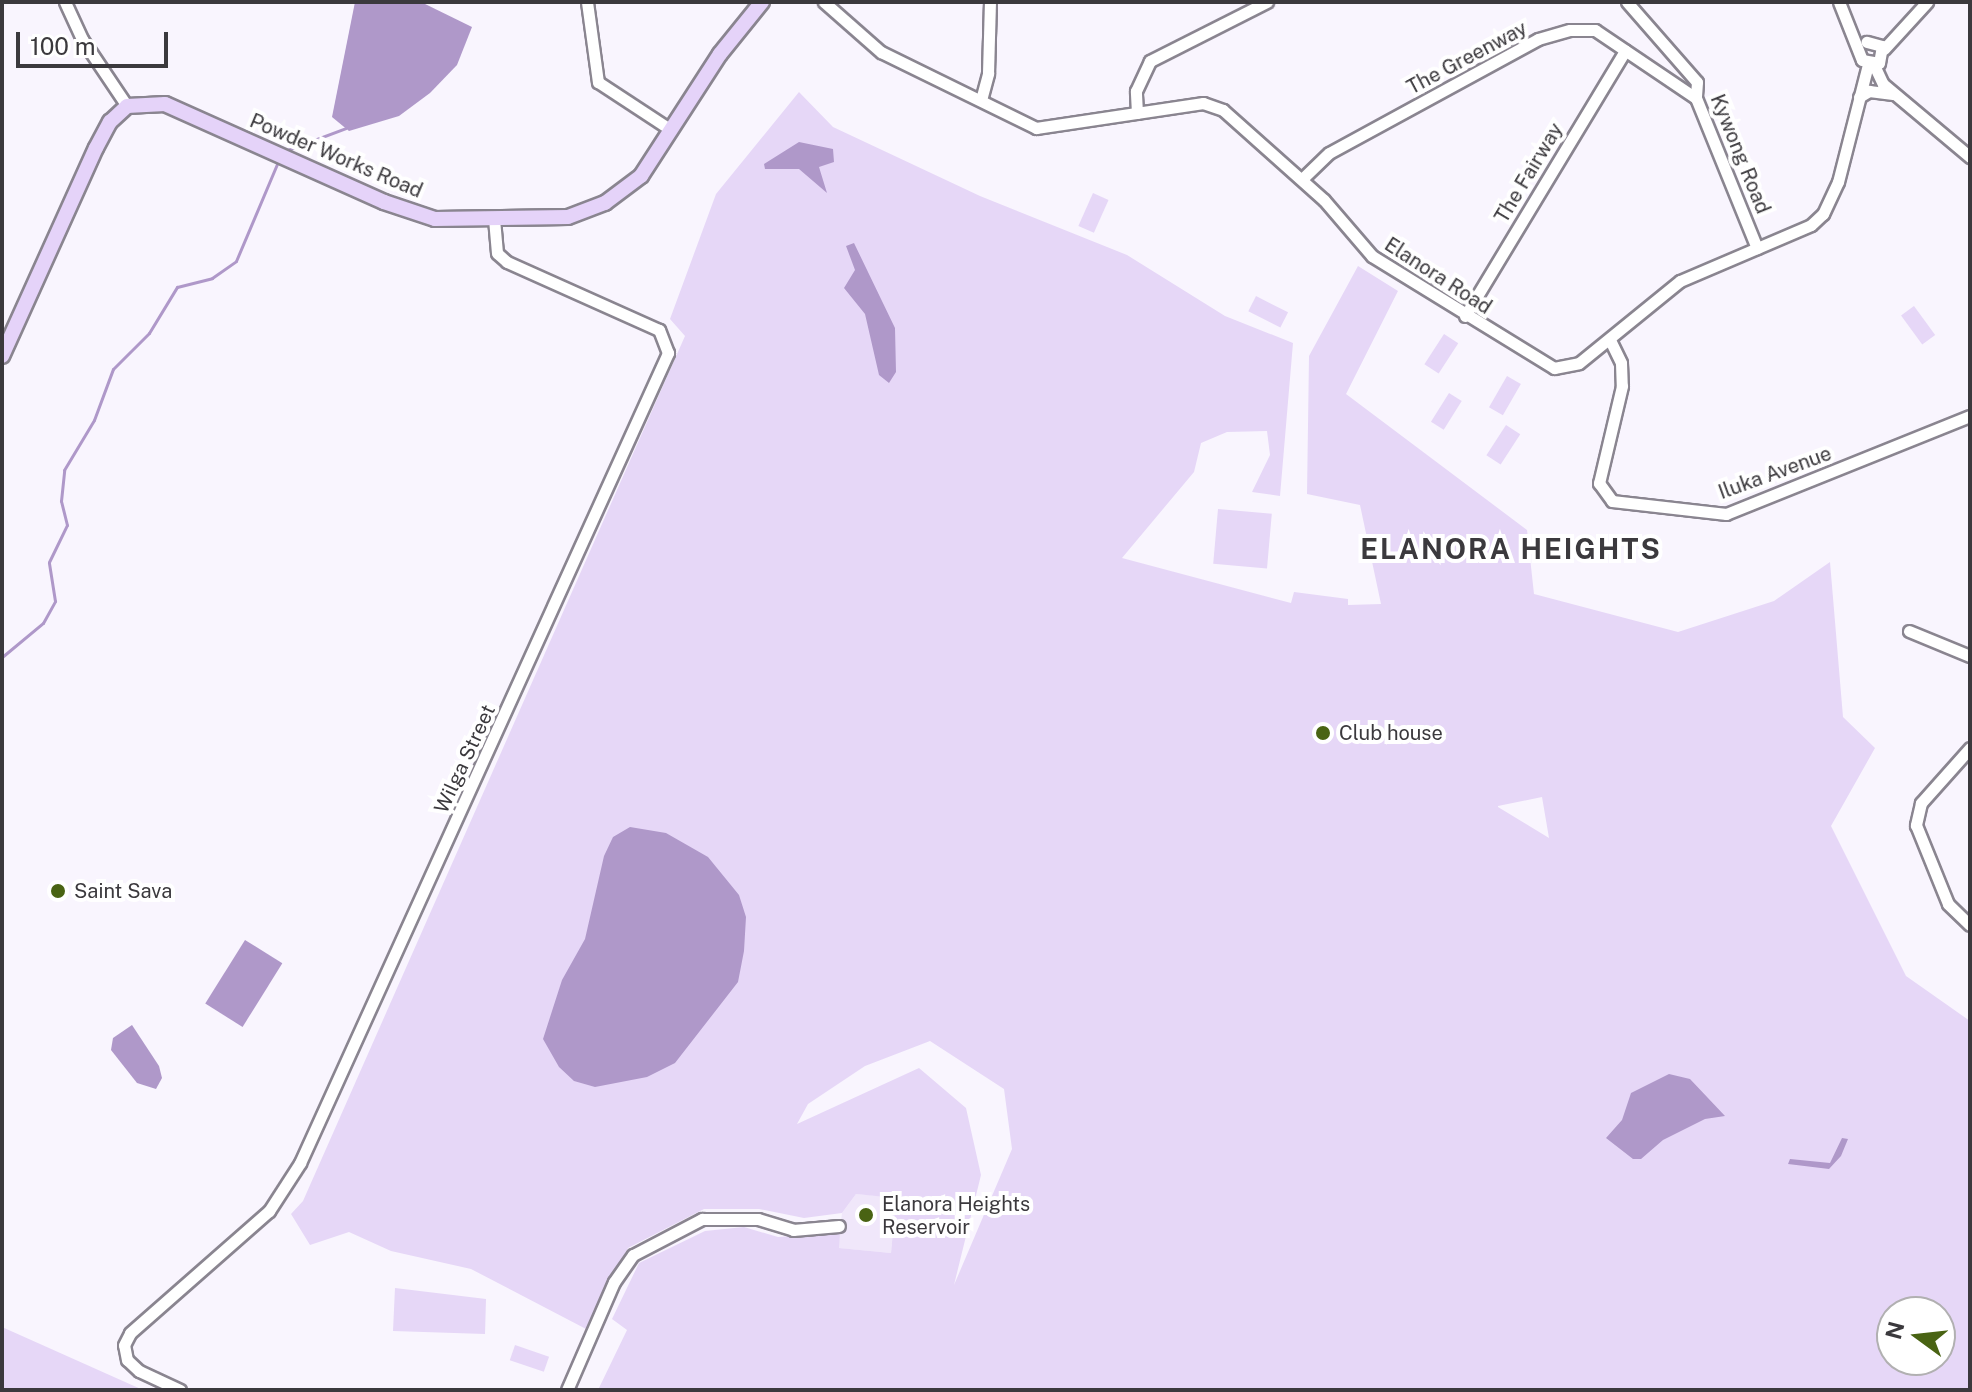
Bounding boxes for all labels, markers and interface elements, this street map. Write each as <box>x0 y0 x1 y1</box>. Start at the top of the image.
scale bar <box>20 16 172 66</box>
street label: The Greenway <box>1403 16 1531 100</box>
text: 100 m <box>30 32 96 60</box>
street label: Kywong Road <box>1705 91 1775 217</box>
street label: Powder Works Road <box>246 109 426 203</box>
street label: The Fairway <box>1490 119 1568 227</box>
street label: Elanora Road <box>1380 233 1496 319</box>
street label: Iluka Avenue <box>1715 441 1835 505</box>
district label: ELANORA HEIGHTS <box>1360 532 1662 566</box>
street label: Wilga Street <box>429 701 501 817</box>
place label: Club house <box>1339 721 1443 745</box>
marker: Club house <box>1314 724 1332 742</box>
place label: Saint Sava <box>74 879 172 903</box>
marker: Saint Sava <box>49 882 67 900</box>
place label: Elanora Heights Reservoir <box>882 1192 1030 1239</box>
marker: Elanora Heights Reservoir <box>857 1206 875 1224</box>
north arrow <box>1876 1296 1956 1376</box>
text: N <box>1880 1319 1910 1342</box>

